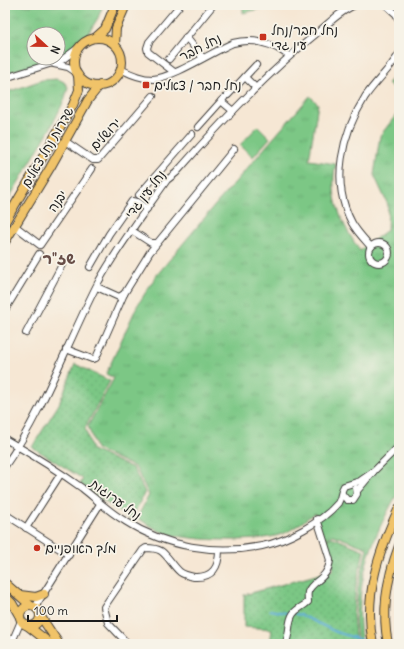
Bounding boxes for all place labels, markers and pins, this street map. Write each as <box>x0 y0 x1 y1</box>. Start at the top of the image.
place label: נחל חבר/נחל עין גדי <box>271 22 338 54</box>
marker: נחל חבר/נחל עין גדי <box>258 32 268 42</box>
place label: נחל חבר / צאלים <box>154 77 242 94</box>
marker: נחל חבר / צאלים <box>141 80 151 90</box>
place label: מלך האופניים <box>45 540 116 557</box>
marker: מלך האופניים <box>32 543 42 553</box>

